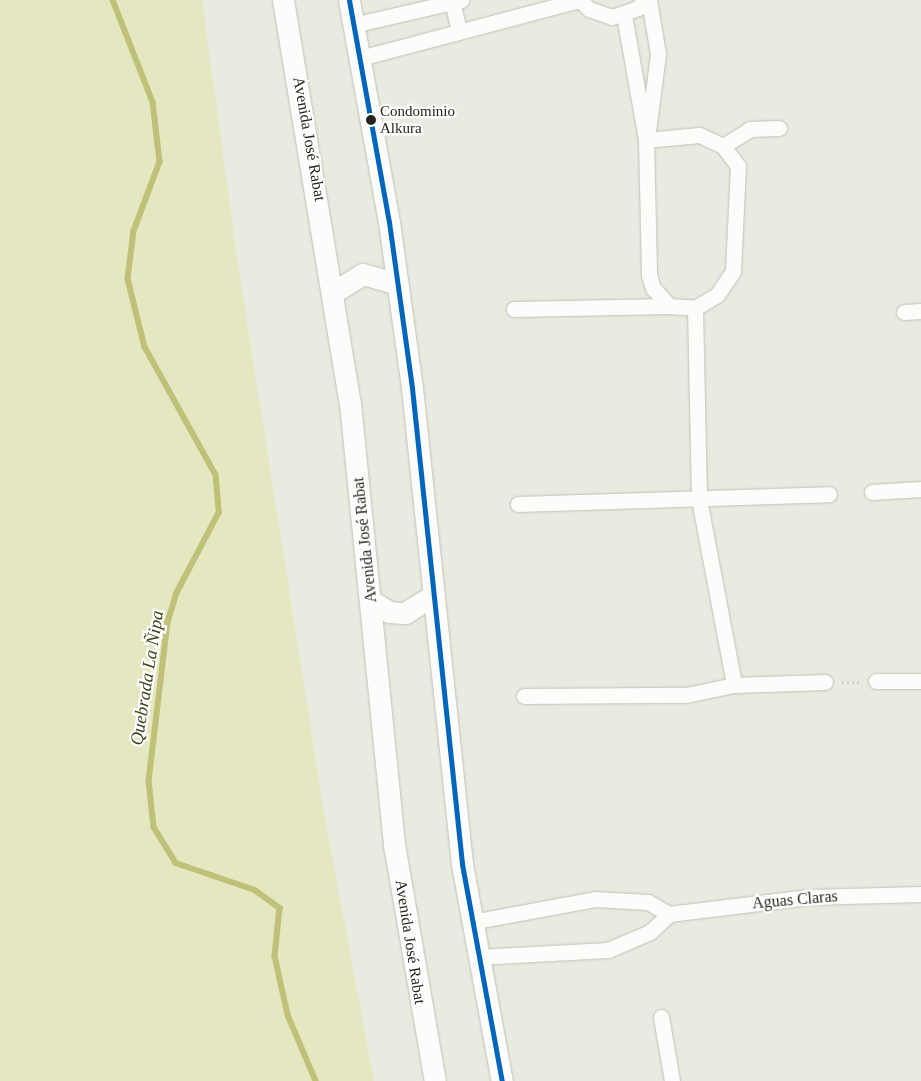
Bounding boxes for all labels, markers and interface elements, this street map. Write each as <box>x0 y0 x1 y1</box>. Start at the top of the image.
street label: Avenida José Rabat <box>289 75 329 203</box>
place label: Condominio Alkura <box>380 102 455 137</box>
marker: Condominio Alkura <box>366 115 376 125</box>
street label: Avenida José Rabat <box>349 476 381 604</box>
water label: Quebrada La Ñipa <box>126 609 168 747</box>
street label: Avenida José Rabat <box>391 878 429 1006</box>
street label: Aguas Claras <box>751 887 839 913</box>

